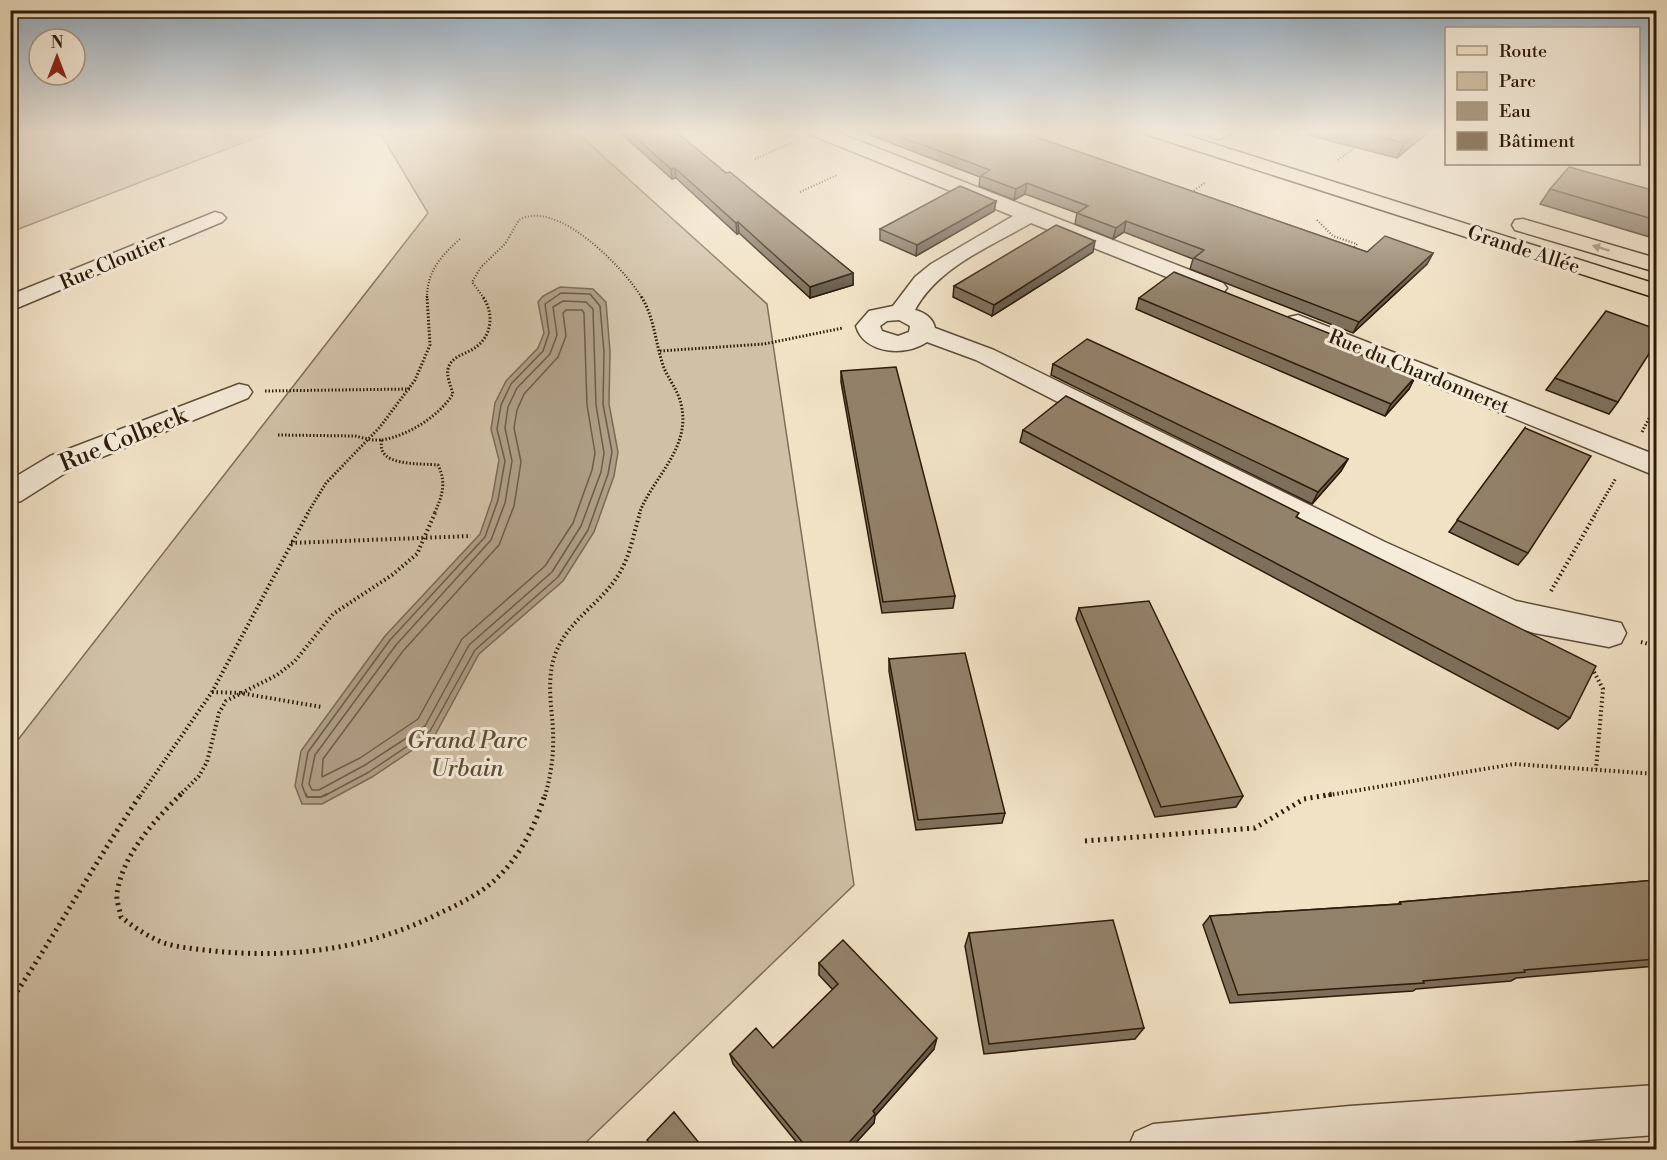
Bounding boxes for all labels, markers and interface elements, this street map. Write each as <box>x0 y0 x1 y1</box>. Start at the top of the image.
north arrow <box>27 27 87 87</box>
legend <box>1445 27 1640 165</box>
text: N <box>51 33 64 53</box>
text: Route <box>1499 40 1547 63</box>
text: Parc <box>1499 70 1536 93</box>
text: Eau <box>1499 100 1532 123</box>
text: Bâtiment <box>1498 130 1576 153</box>
street label: Grande Allée <box>1464 221 1583 280</box>
street label: Rue Cloutier <box>56 228 171 296</box>
one-way arrow <box>1592 243 1610 252</box>
street label: Rue du Chardonneret <box>1324 325 1512 420</box>
street label: Rue Colbeck <box>55 400 193 479</box>
park label: Grand Parc Urbain <box>407 726 528 784</box>

